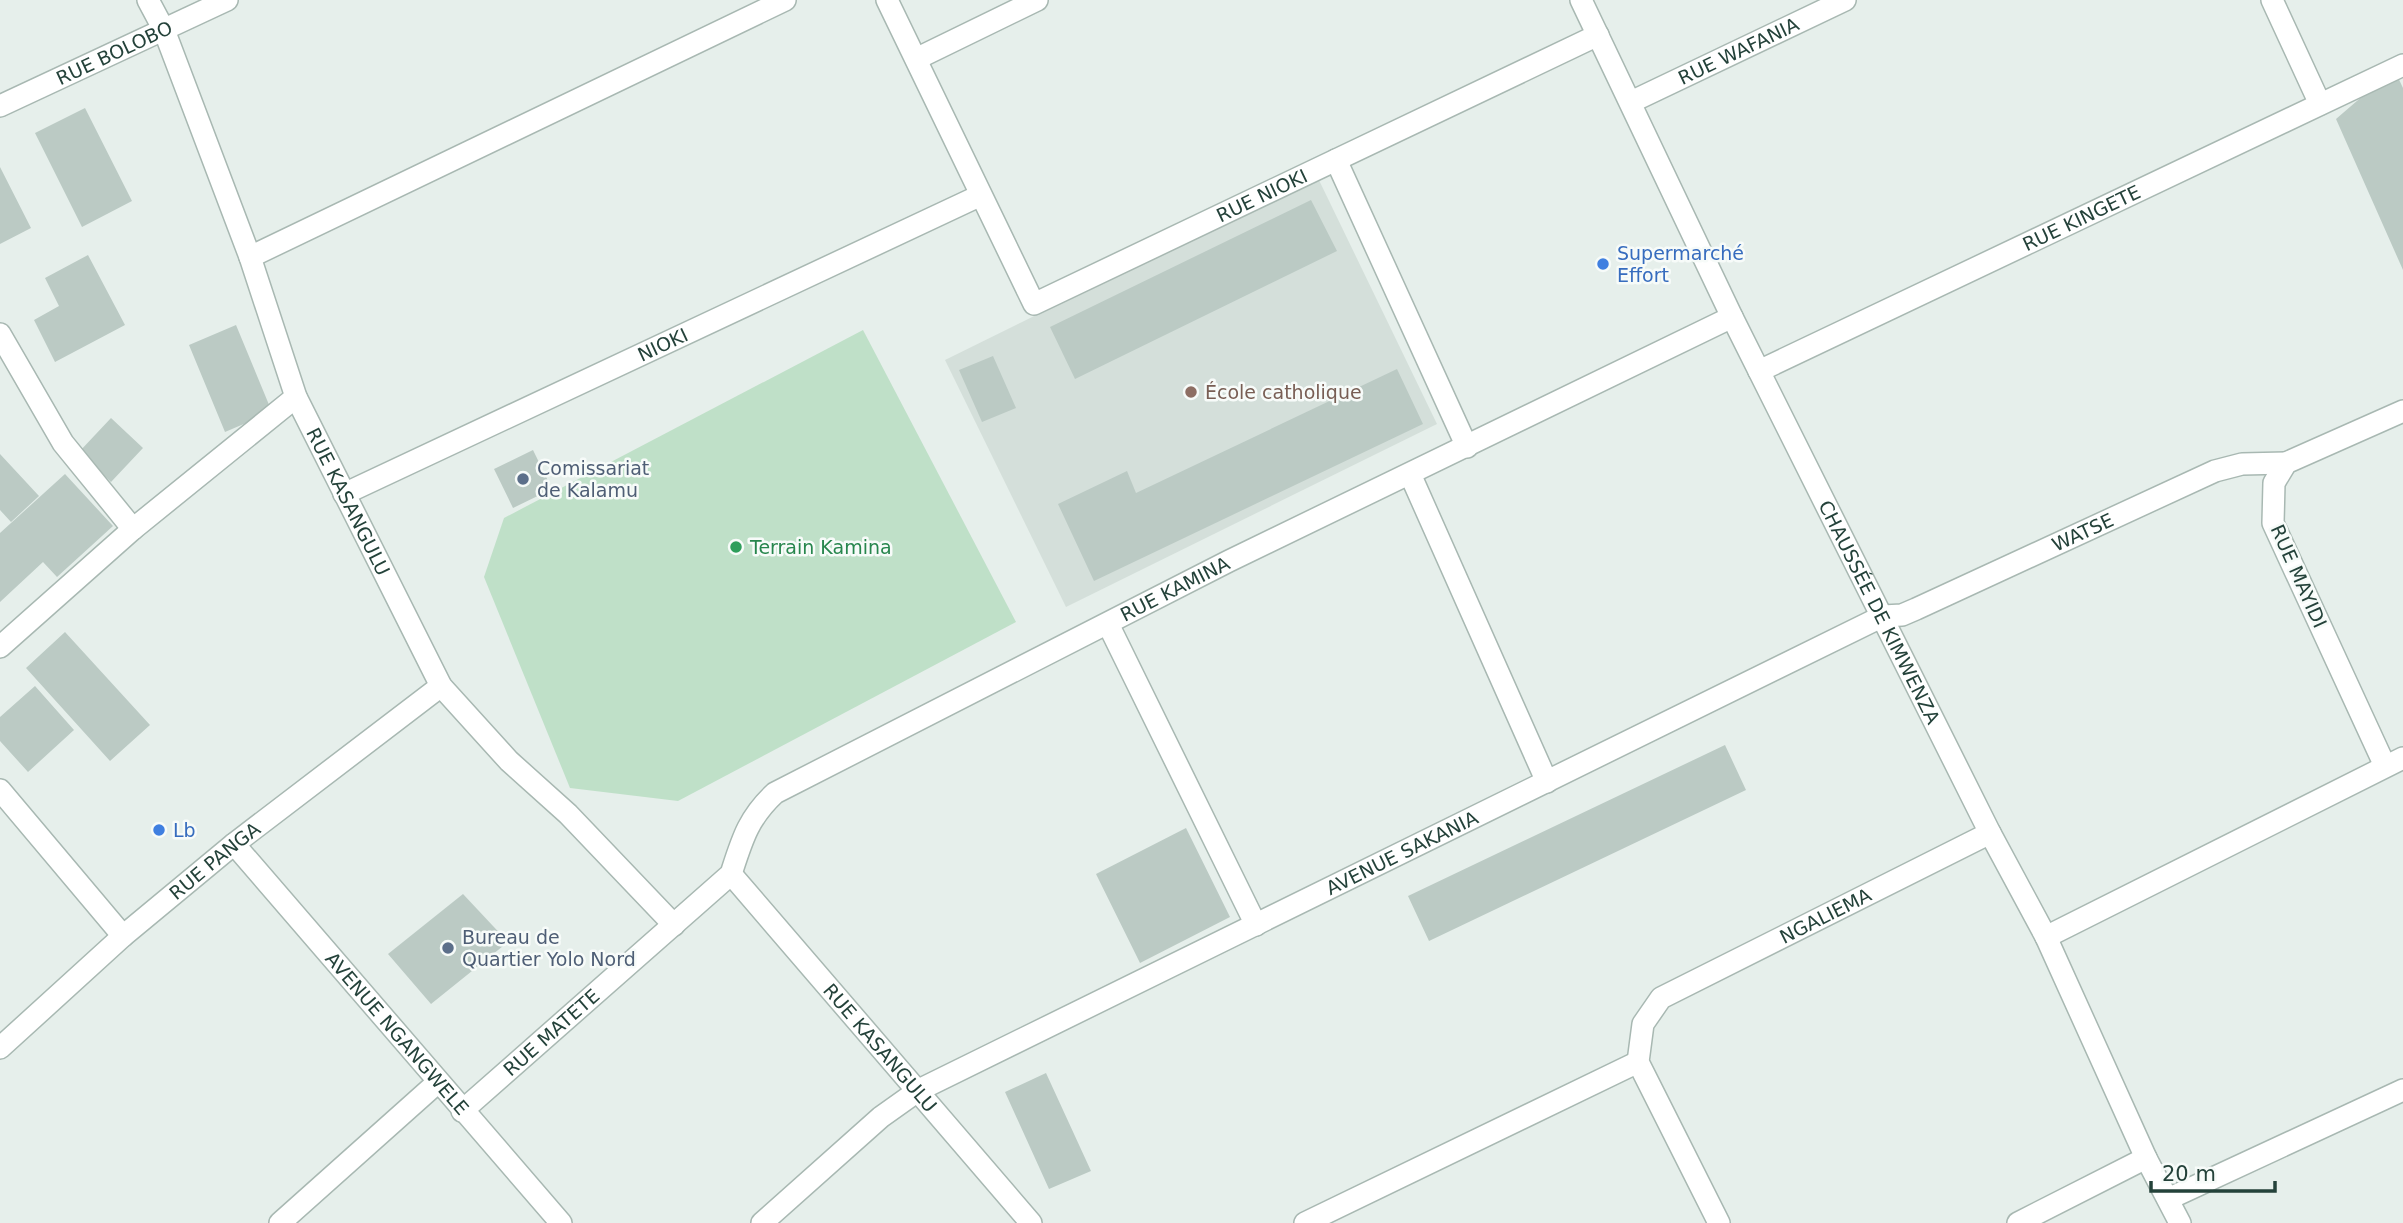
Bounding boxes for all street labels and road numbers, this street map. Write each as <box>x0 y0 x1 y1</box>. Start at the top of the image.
street label: RUE WAFANIA <box>1675 13 1802 89</box>
street label: RUE BOLOBO <box>53 16 176 89</box>
street label: RUE NIOKI <box>1213 164 1311 226</box>
street label: RUE KINGETE <box>2019 180 2144 255</box>
street label: NIOKI <box>634 323 691 366</box>
street label: RUE KASANGULU <box>302 424 395 579</box>
street label: CHAUSSÉE DE KIMWENZA <box>1814 497 1945 727</box>
street label: WATSE <box>2049 508 2117 556</box>
street label: RUE MAYIDI <box>2266 521 2332 631</box>
street label: RUE KAMINA <box>1117 552 1233 626</box>
street label: AVENUE SAKANIA <box>1322 806 1481 899</box>
street label: RUE PANGA <box>165 817 264 904</box>
street label: NGALIEMA <box>1776 883 1875 948</box>
street label: AVENUE NGANGWELE <box>321 948 473 1119</box>
street label: RUE KASANGULU <box>819 979 941 1116</box>
street label: RUE MATETE <box>499 984 604 1080</box>

